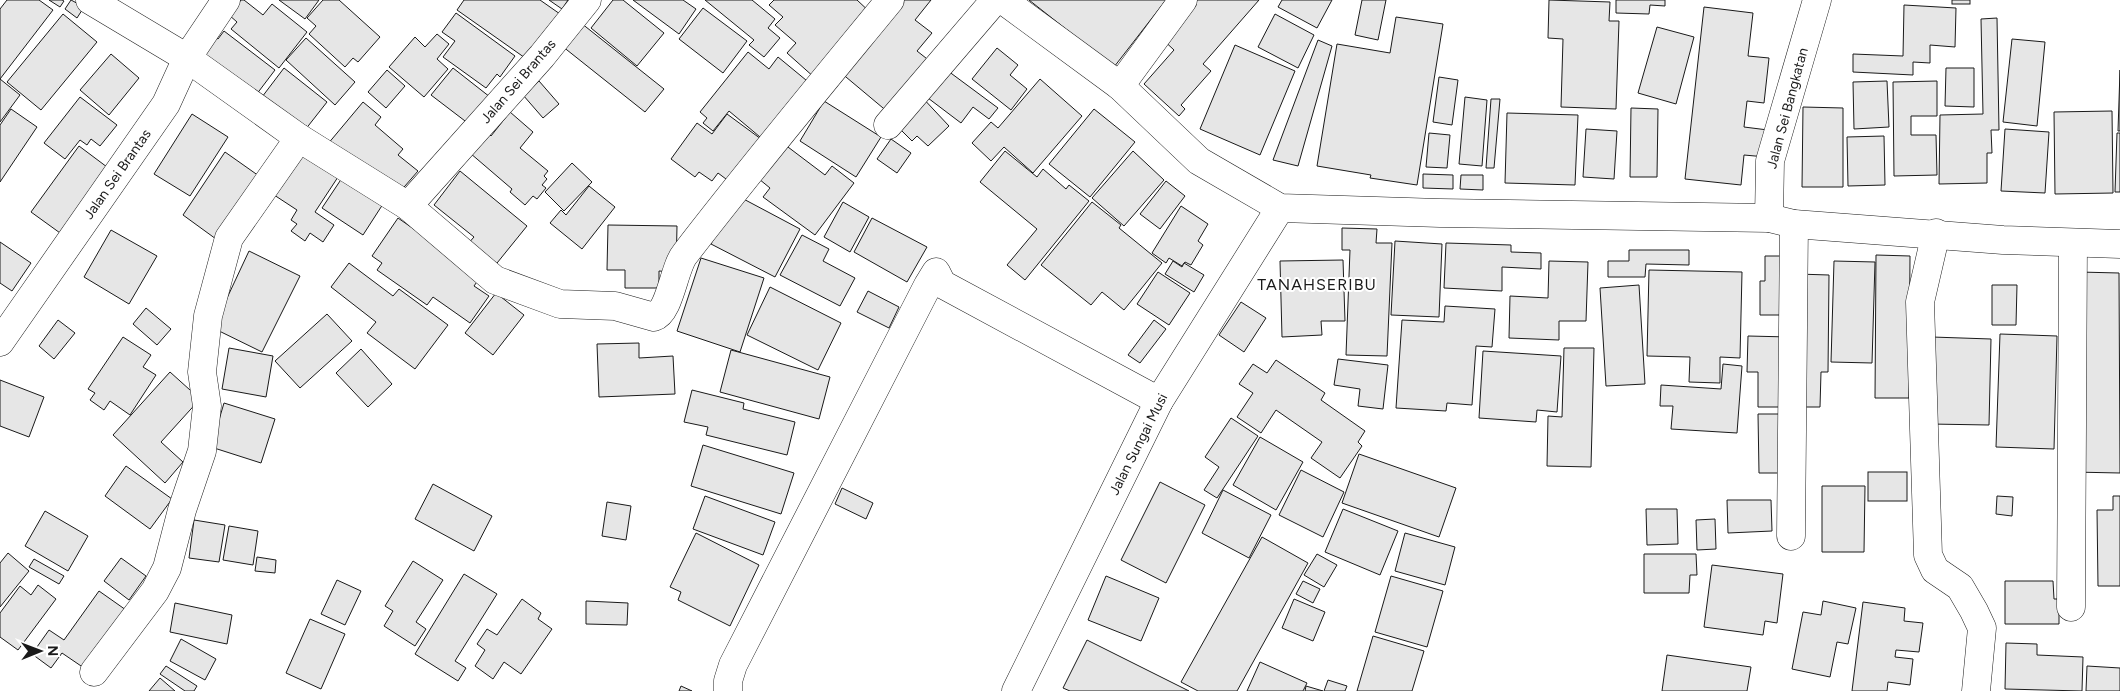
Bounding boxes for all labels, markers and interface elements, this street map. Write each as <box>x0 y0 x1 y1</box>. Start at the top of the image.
street label: Jalan Sei Brantas <box>477 36 560 127</box>
street label: Jalan Sei Bangkatan <box>1763 46 1812 170</box>
street label: Jalan Sei Brantas <box>80 126 155 223</box>
district label: TANAHSERIBU <box>1257 275 1377 294</box>
street label: Jalan Sungai Musi <box>1106 391 1171 498</box>
north arrow <box>15 626 65 676</box>
text: N <box>44 645 61 656</box>

